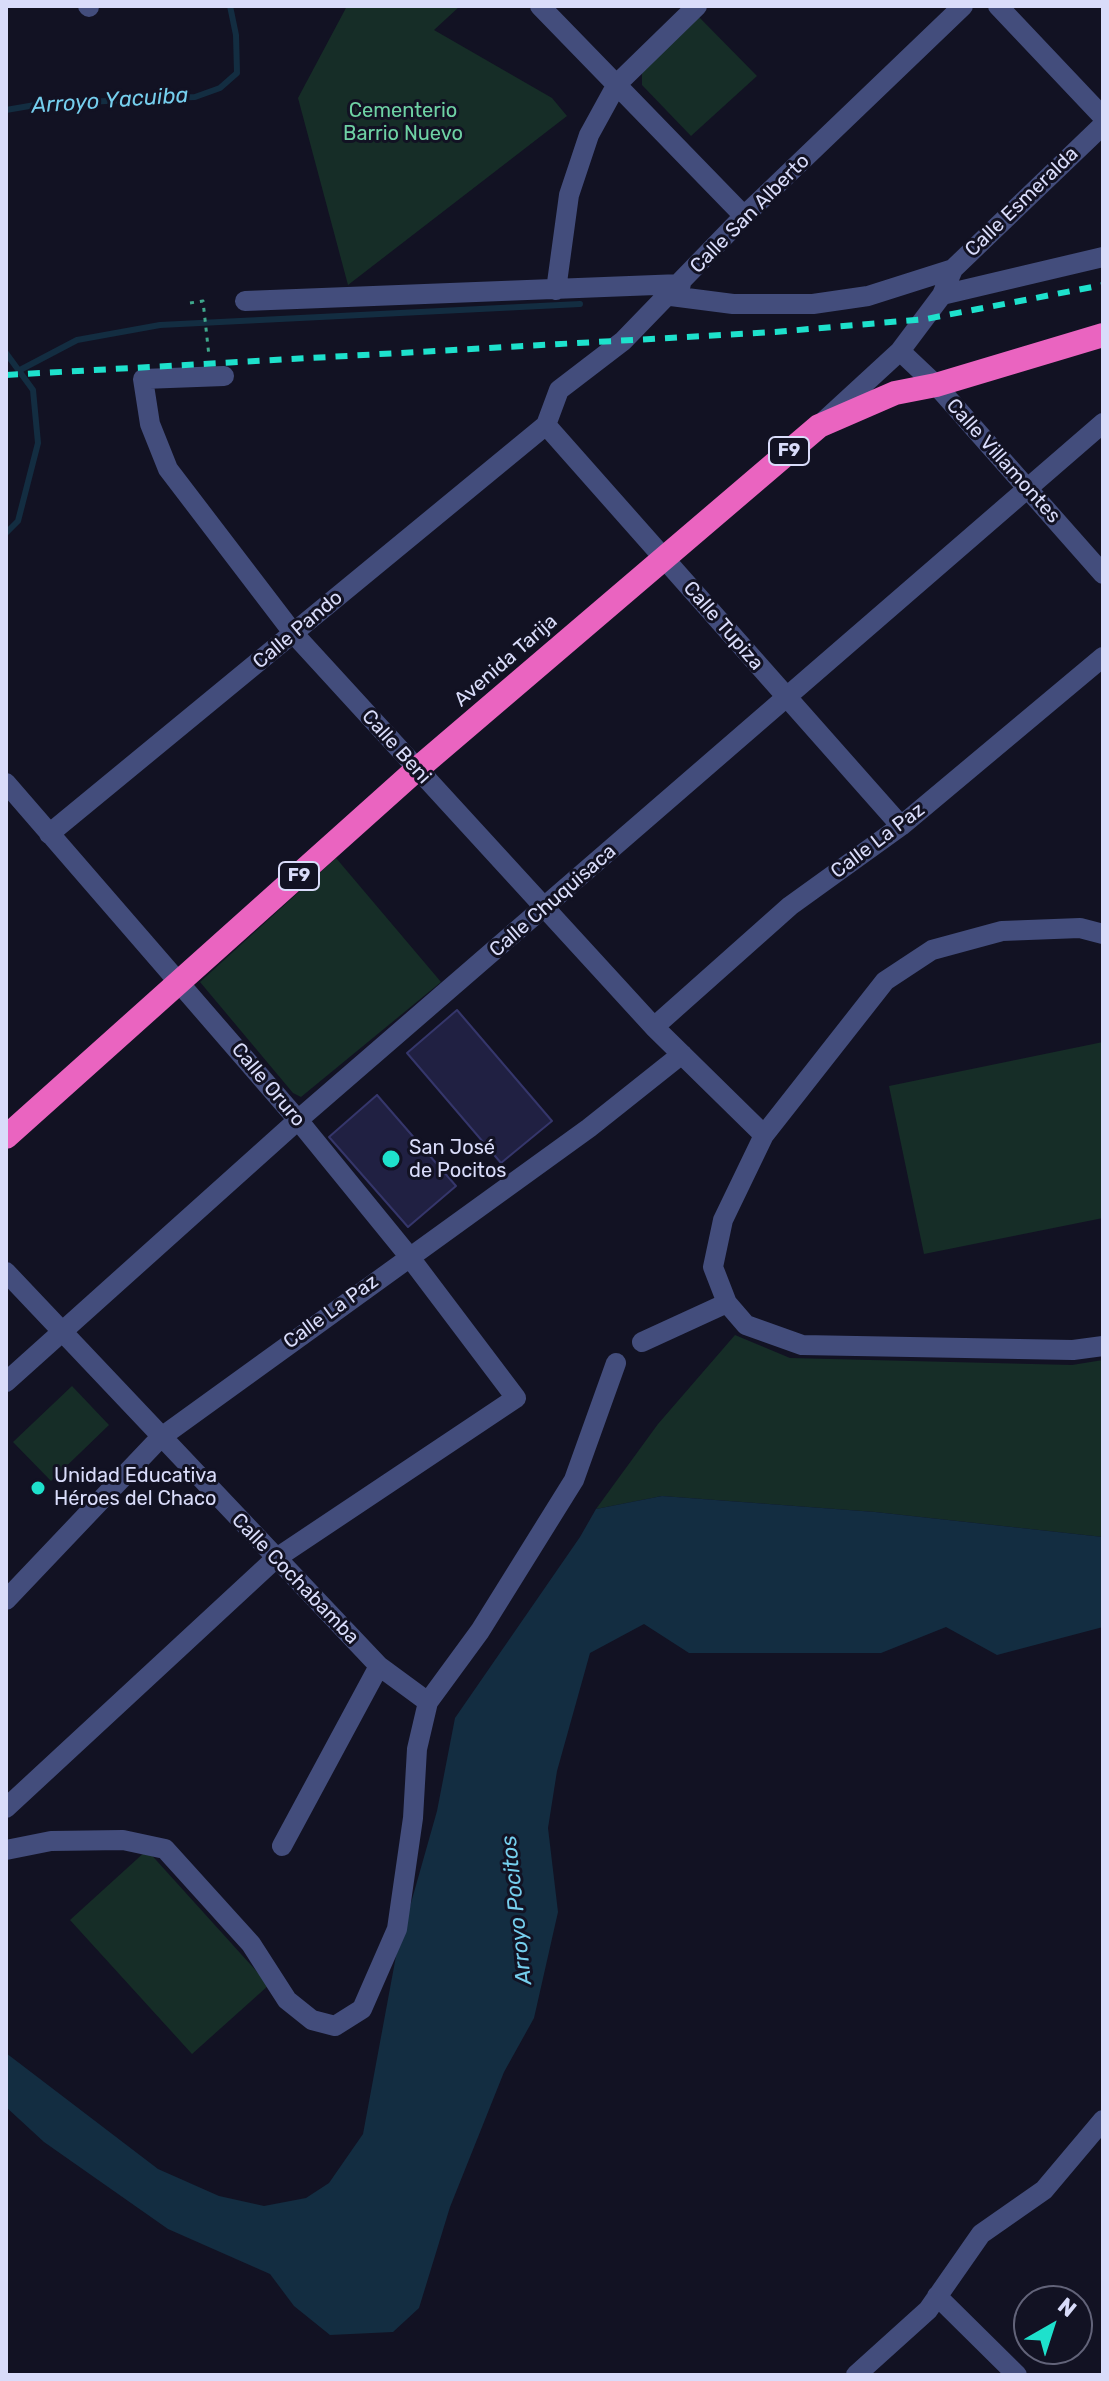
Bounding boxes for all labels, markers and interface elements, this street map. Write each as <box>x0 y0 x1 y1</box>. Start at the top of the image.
water label: Arroyo Yacuiba <box>31 82 189 120</box>
park label: Cementerio Barrio Nuevo <box>343 99 463 146</box>
street label: Calle Esmeralda <box>961 142 1083 262</box>
street label: Calle San Alberto <box>685 149 815 279</box>
street label: Calle Villamontes <box>941 394 1065 528</box>
road number: F9 <box>769 437 809 465</box>
street label: Calle Tupiza <box>678 577 768 675</box>
street label: Calle Pando <box>248 586 348 674</box>
street label: Avenida Tarija <box>450 610 562 712</box>
street label: Calle Beni <box>356 705 436 789</box>
street label: Calle La Paz <box>826 798 930 884</box>
street label: Calle Chuquisaca <box>485 840 621 962</box>
road number: F9 <box>279 862 319 890</box>
street label: Calle Oruro <box>226 1038 310 1132</box>
place label: San José de Pocitos <box>409 1136 507 1183</box>
marker: San José de Pocitos <box>380 1148 402 1170</box>
street label: Calle La Paz <box>279 1270 383 1354</box>
place label: Unidad Educativa Héroes del Chaco <box>54 1464 217 1511</box>
marker: Unidad Educativa Héroes del Chaco <box>29 1479 47 1497</box>
street label: Calle Cochabamba <box>226 1508 364 1650</box>
water label: Arroyo Pocitos <box>496 1834 538 1986</box>
north arrow <box>1013 2285 1093 2365</box>
text: N <box>1053 2292 1082 2323</box>

